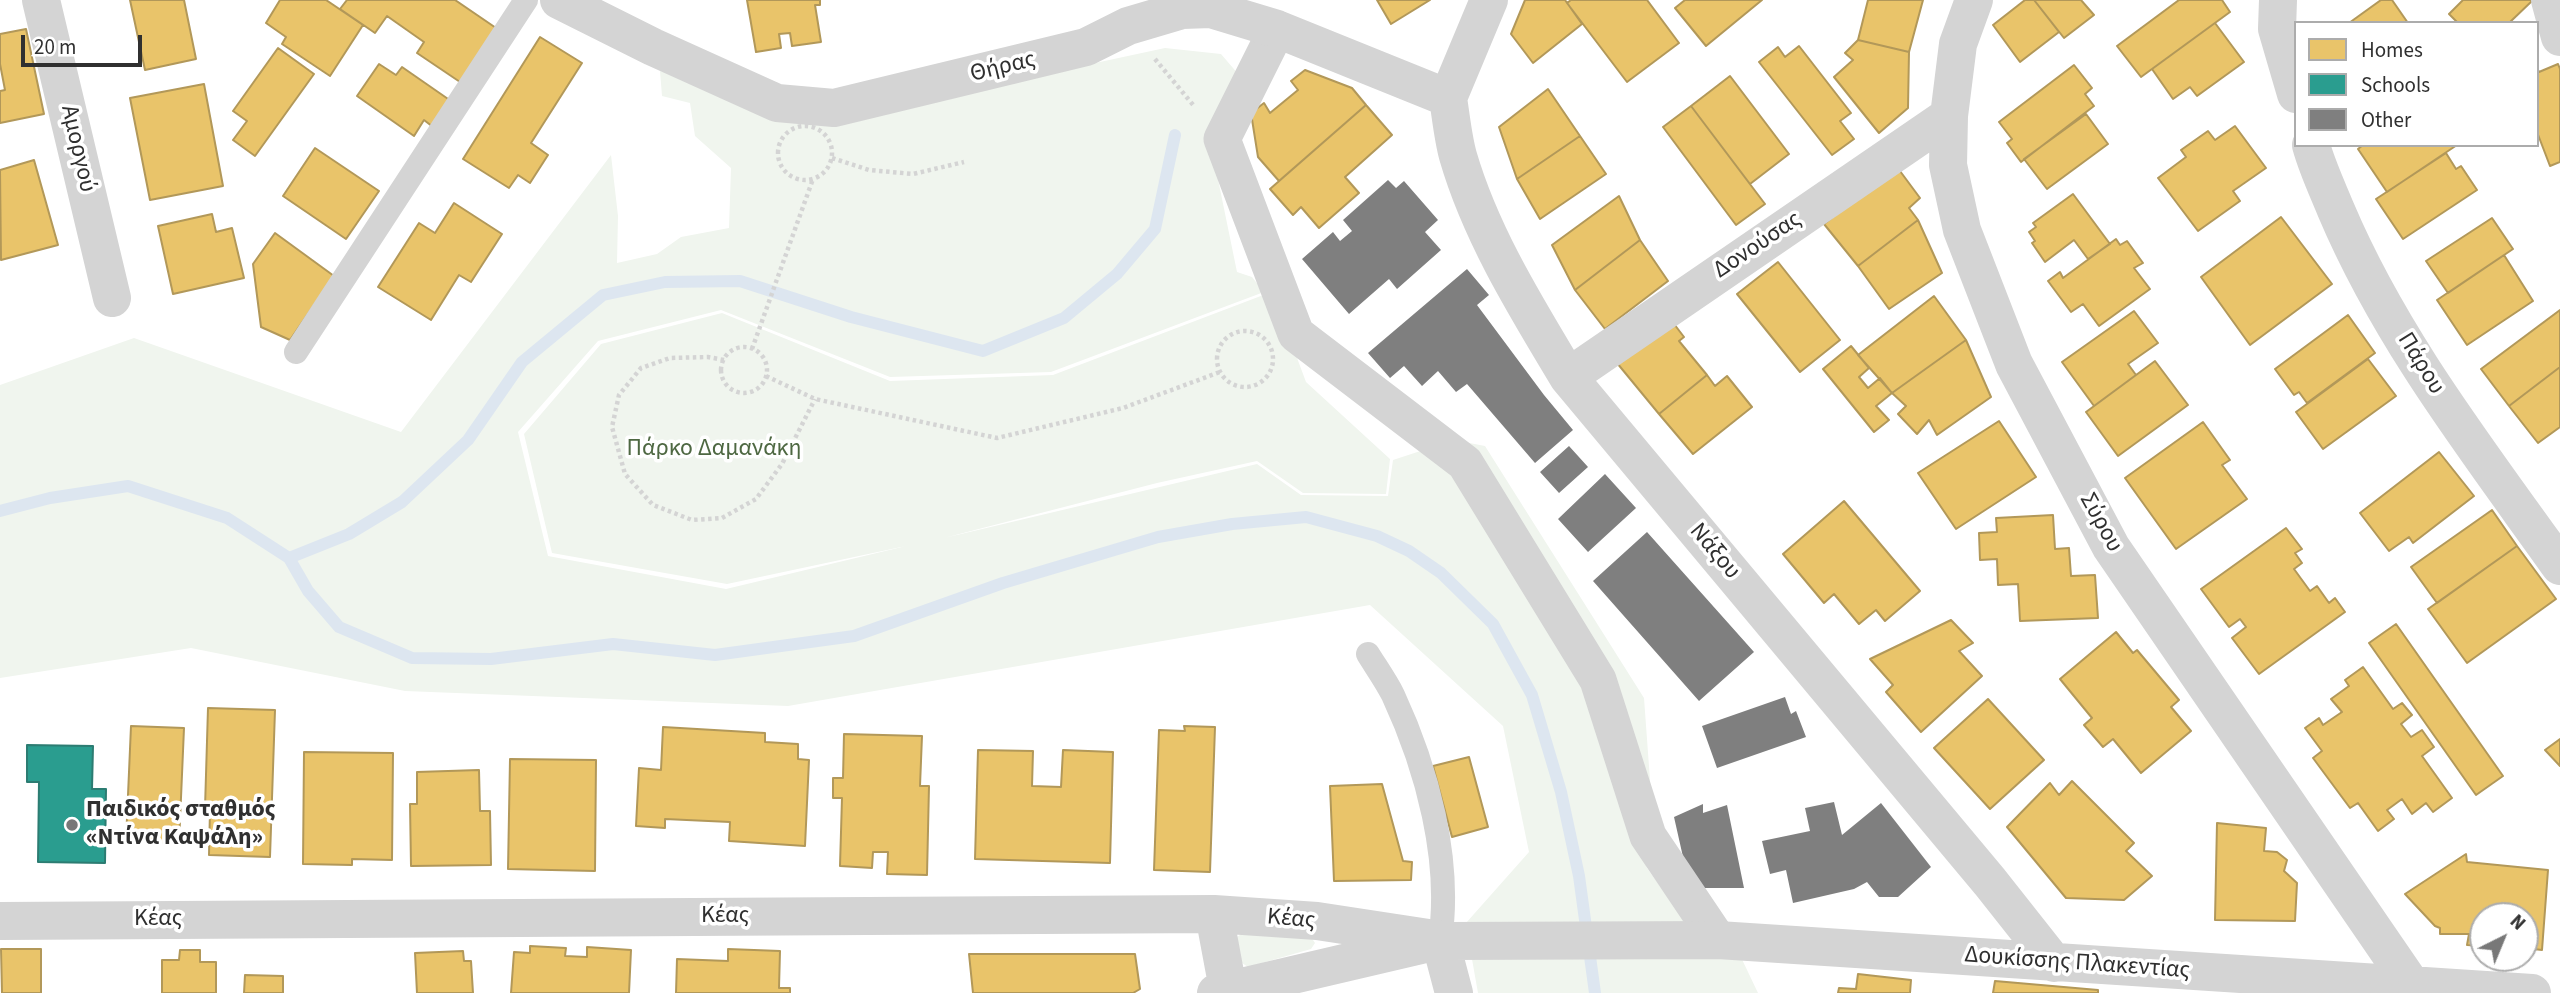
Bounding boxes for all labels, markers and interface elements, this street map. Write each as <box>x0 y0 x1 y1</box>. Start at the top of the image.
scale bar <box>24 21 145 65</box>
legend <box>2294 21 2539 147</box>
text: 20 m <box>34 32 76 62</box>
text: Homes <box>2361 35 2423 65</box>
street label: Θήρας <box>968 46 1038 90</box>
text: Schools <box>2361 70 2430 100</box>
street label: Αμοργού <box>53 103 101 195</box>
text: Other <box>2361 105 2411 135</box>
street label: Δονούσας <box>1709 206 1807 286</box>
street label: Πάρου <box>2390 328 2450 400</box>
park label: Πάρκο Δαμανάκη <box>627 436 801 464</box>
street label: Σύρου <box>2072 488 2128 558</box>
street label: Νάξου <box>1682 518 1746 586</box>
place label: Παιδικός σταθμός «Ντίνα Καψάλη» <box>86 797 275 853</box>
marker: Παιδικός σταθμός «Ντίνα Καψάλη» <box>64 817 80 833</box>
north arrow <box>2469 902 2539 972</box>
street label: Κέας <box>701 903 749 931</box>
street label: Κέας <box>1266 904 1316 936</box>
street label: Κέας <box>134 906 182 934</box>
text: N <box>2503 909 2531 937</box>
street label: Δουκίσσης Πλακεντίας <box>1963 942 2191 986</box>

